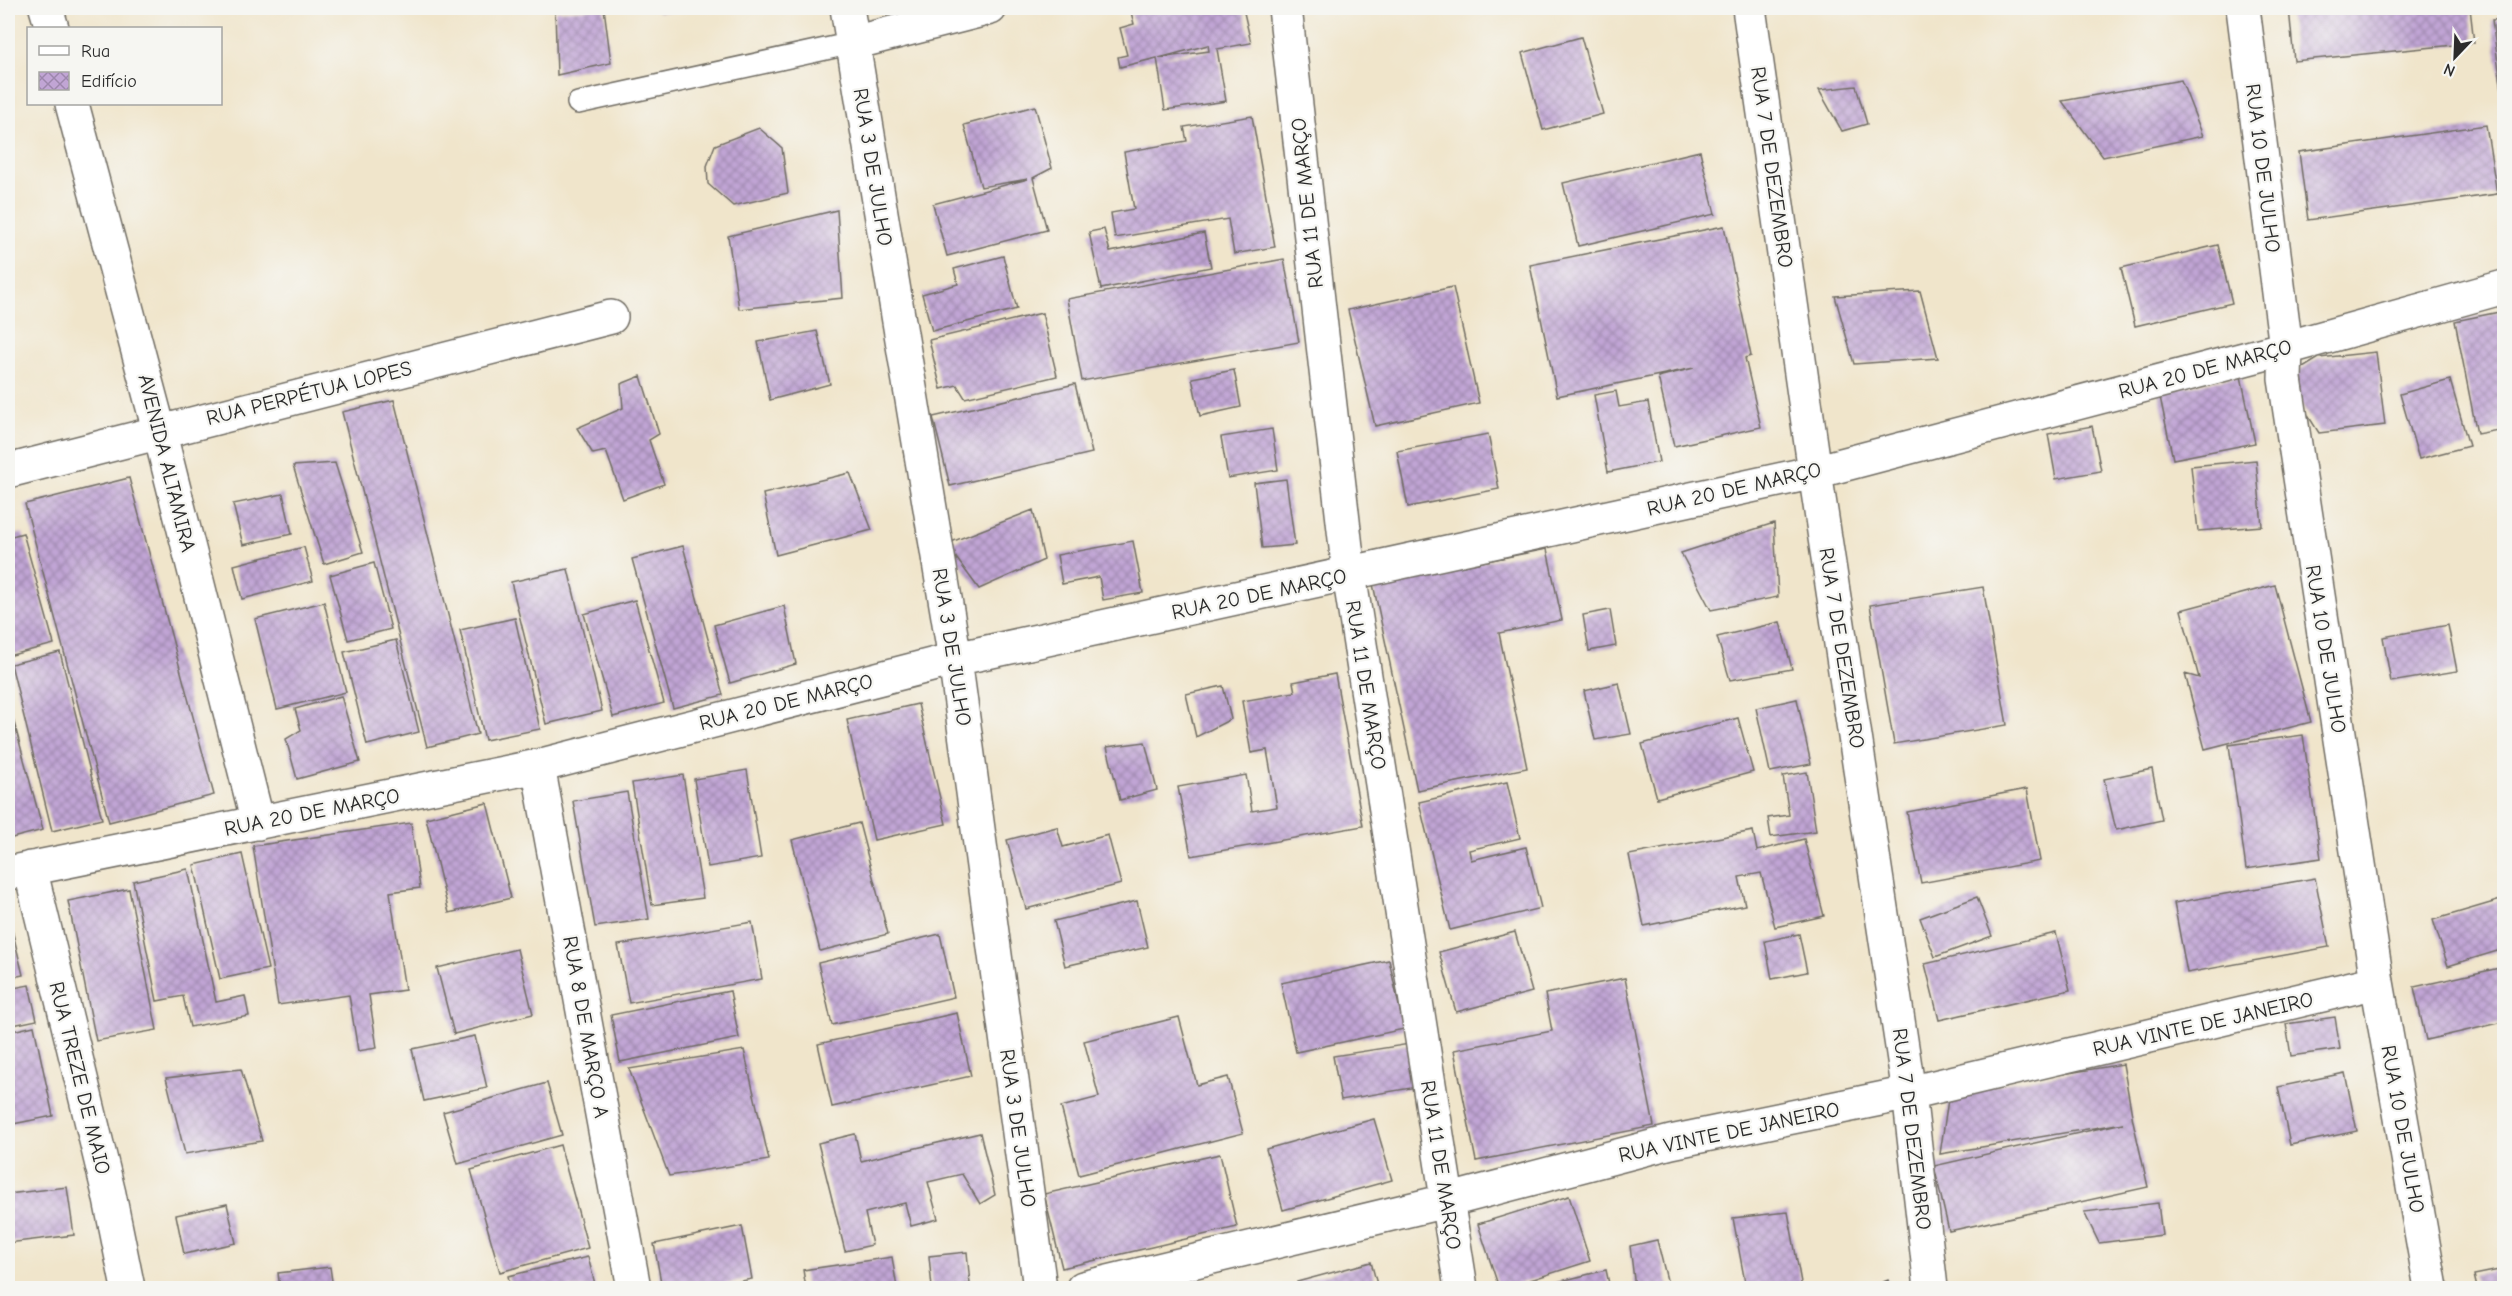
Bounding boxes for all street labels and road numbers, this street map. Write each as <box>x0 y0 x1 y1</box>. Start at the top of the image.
street label: RUA 7 DE DEZEMBRO <box>1746 65 1798 269</box>
street label: RUA 10 DE JULHO <box>2241 82 2285 254</box>
street label: RUA 3 DE JULHO <box>849 86 897 248</box>
street label: RUA 11 DE MARÇO <box>1286 117 1328 289</box>
street label: RUA 20 DE MARÇO <box>2116 334 2294 404</box>
street label: RUA PERPÉTUA LOPES <box>204 356 414 430</box>
street label: AVENIDA ALTAMIRA <box>133 372 201 554</box>
street label: RUA 20 DE MARÇO <box>1644 457 1824 521</box>
street label: RUA 7 DE DEZEMBRO <box>1814 546 1870 750</box>
street label: RUA 10 DE JULHO <box>2301 563 2351 735</box>
street label: RUA 20 DE MARÇO <box>1169 564 1349 624</box>
street label: RUA 3 DE JULHO <box>928 566 976 728</box>
street label: RUA 11 DE MARÇO <box>1341 599 1391 771</box>
street label: RUA 20 DE MARÇO <box>697 669 875 735</box>
street label: RUA 20 DE MARÇO <box>222 783 402 841</box>
street label: RUA 8 DE MARÇO A <box>558 934 614 1120</box>
street label: RUA TREZE DE MAIO <box>44 979 116 1177</box>
street label: RUA VINTE DE JANEIRO <box>2091 987 2315 1061</box>
street label: RUA 7 DE DEZEMBRO <box>1888 1027 1936 1231</box>
street label: RUA 10 DE JULHO <box>2376 1043 2430 1215</box>
street label: RUA 3 DE JULHO <box>995 1047 1041 1209</box>
street label: RUA 11 DE MARÇO <box>1416 1079 1466 1251</box>
street label: RUA VINTE DE JANEIRO <box>1616 1097 1842 1167</box>

